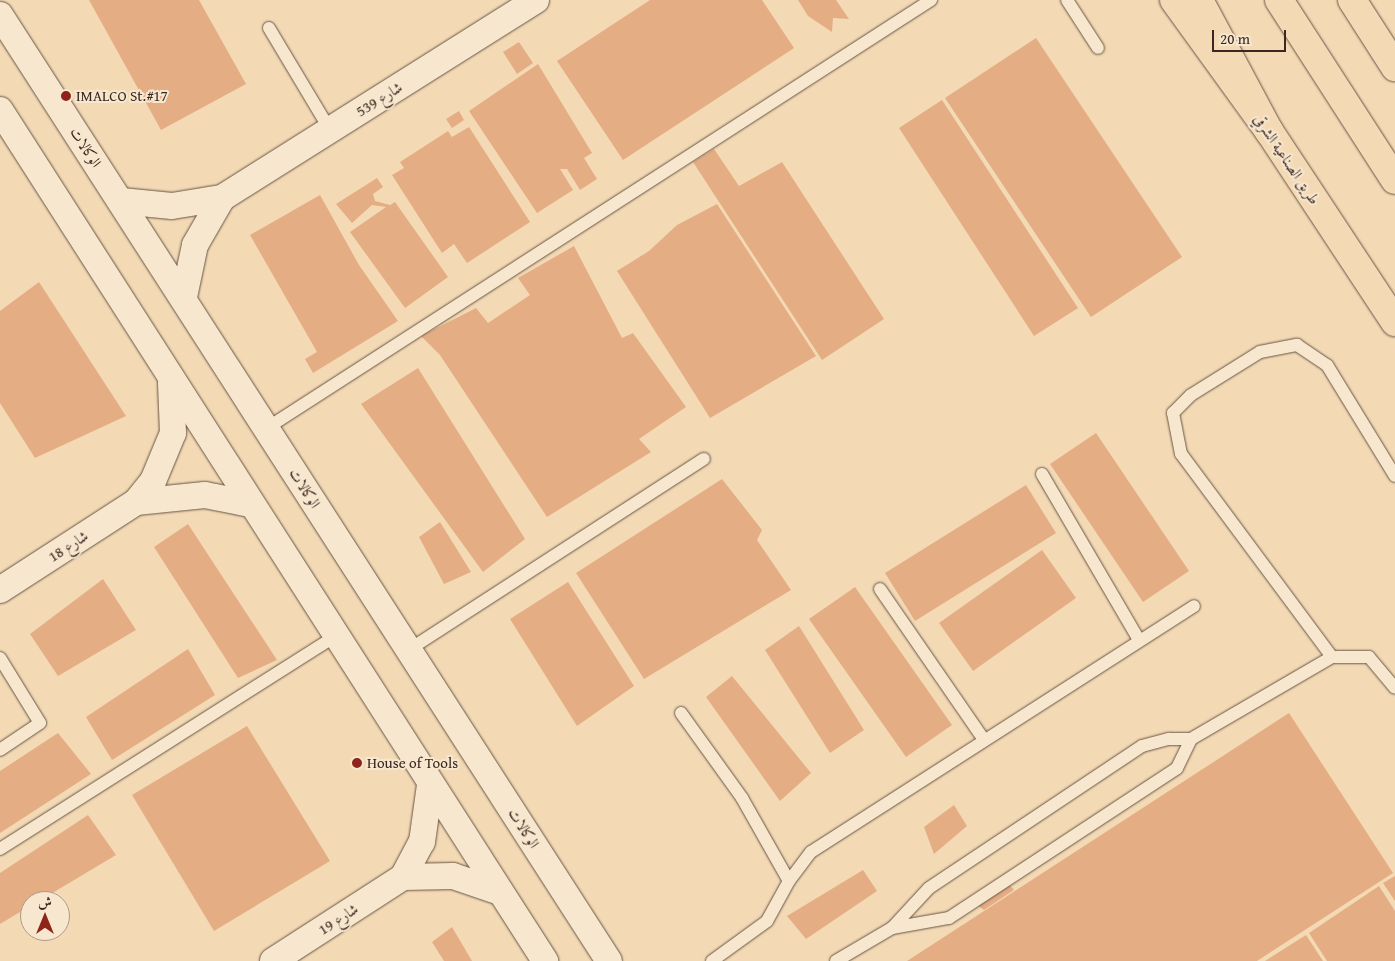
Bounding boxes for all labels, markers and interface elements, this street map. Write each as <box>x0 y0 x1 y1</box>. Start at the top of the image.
scale bar <box>1215 20 1289 52</box>
text: 20 m <box>1220 28 1250 49</box>
street label: شارع 539 <box>353 78 405 120</box>
place label: IMALCO St.#17 <box>76 87 168 105</box>
marker: IMALCO St.#17 <box>60 90 72 102</box>
street label: طريق الصناعية الشرقي <box>1250 110 1324 208</box>
street label: الوكالات <box>66 124 106 170</box>
street label: الوكالات <box>285 465 325 511</box>
street label: شارع 18 <box>45 527 91 565</box>
place label: House of Tools <box>367 754 458 772</box>
marker: House of Tools <box>351 757 363 769</box>
street label: الوكالات <box>504 805 544 851</box>
north arrow <box>20 891 70 941</box>
text: ش <box>38 892 52 912</box>
street label: شارع 19 <box>315 900 361 938</box>

